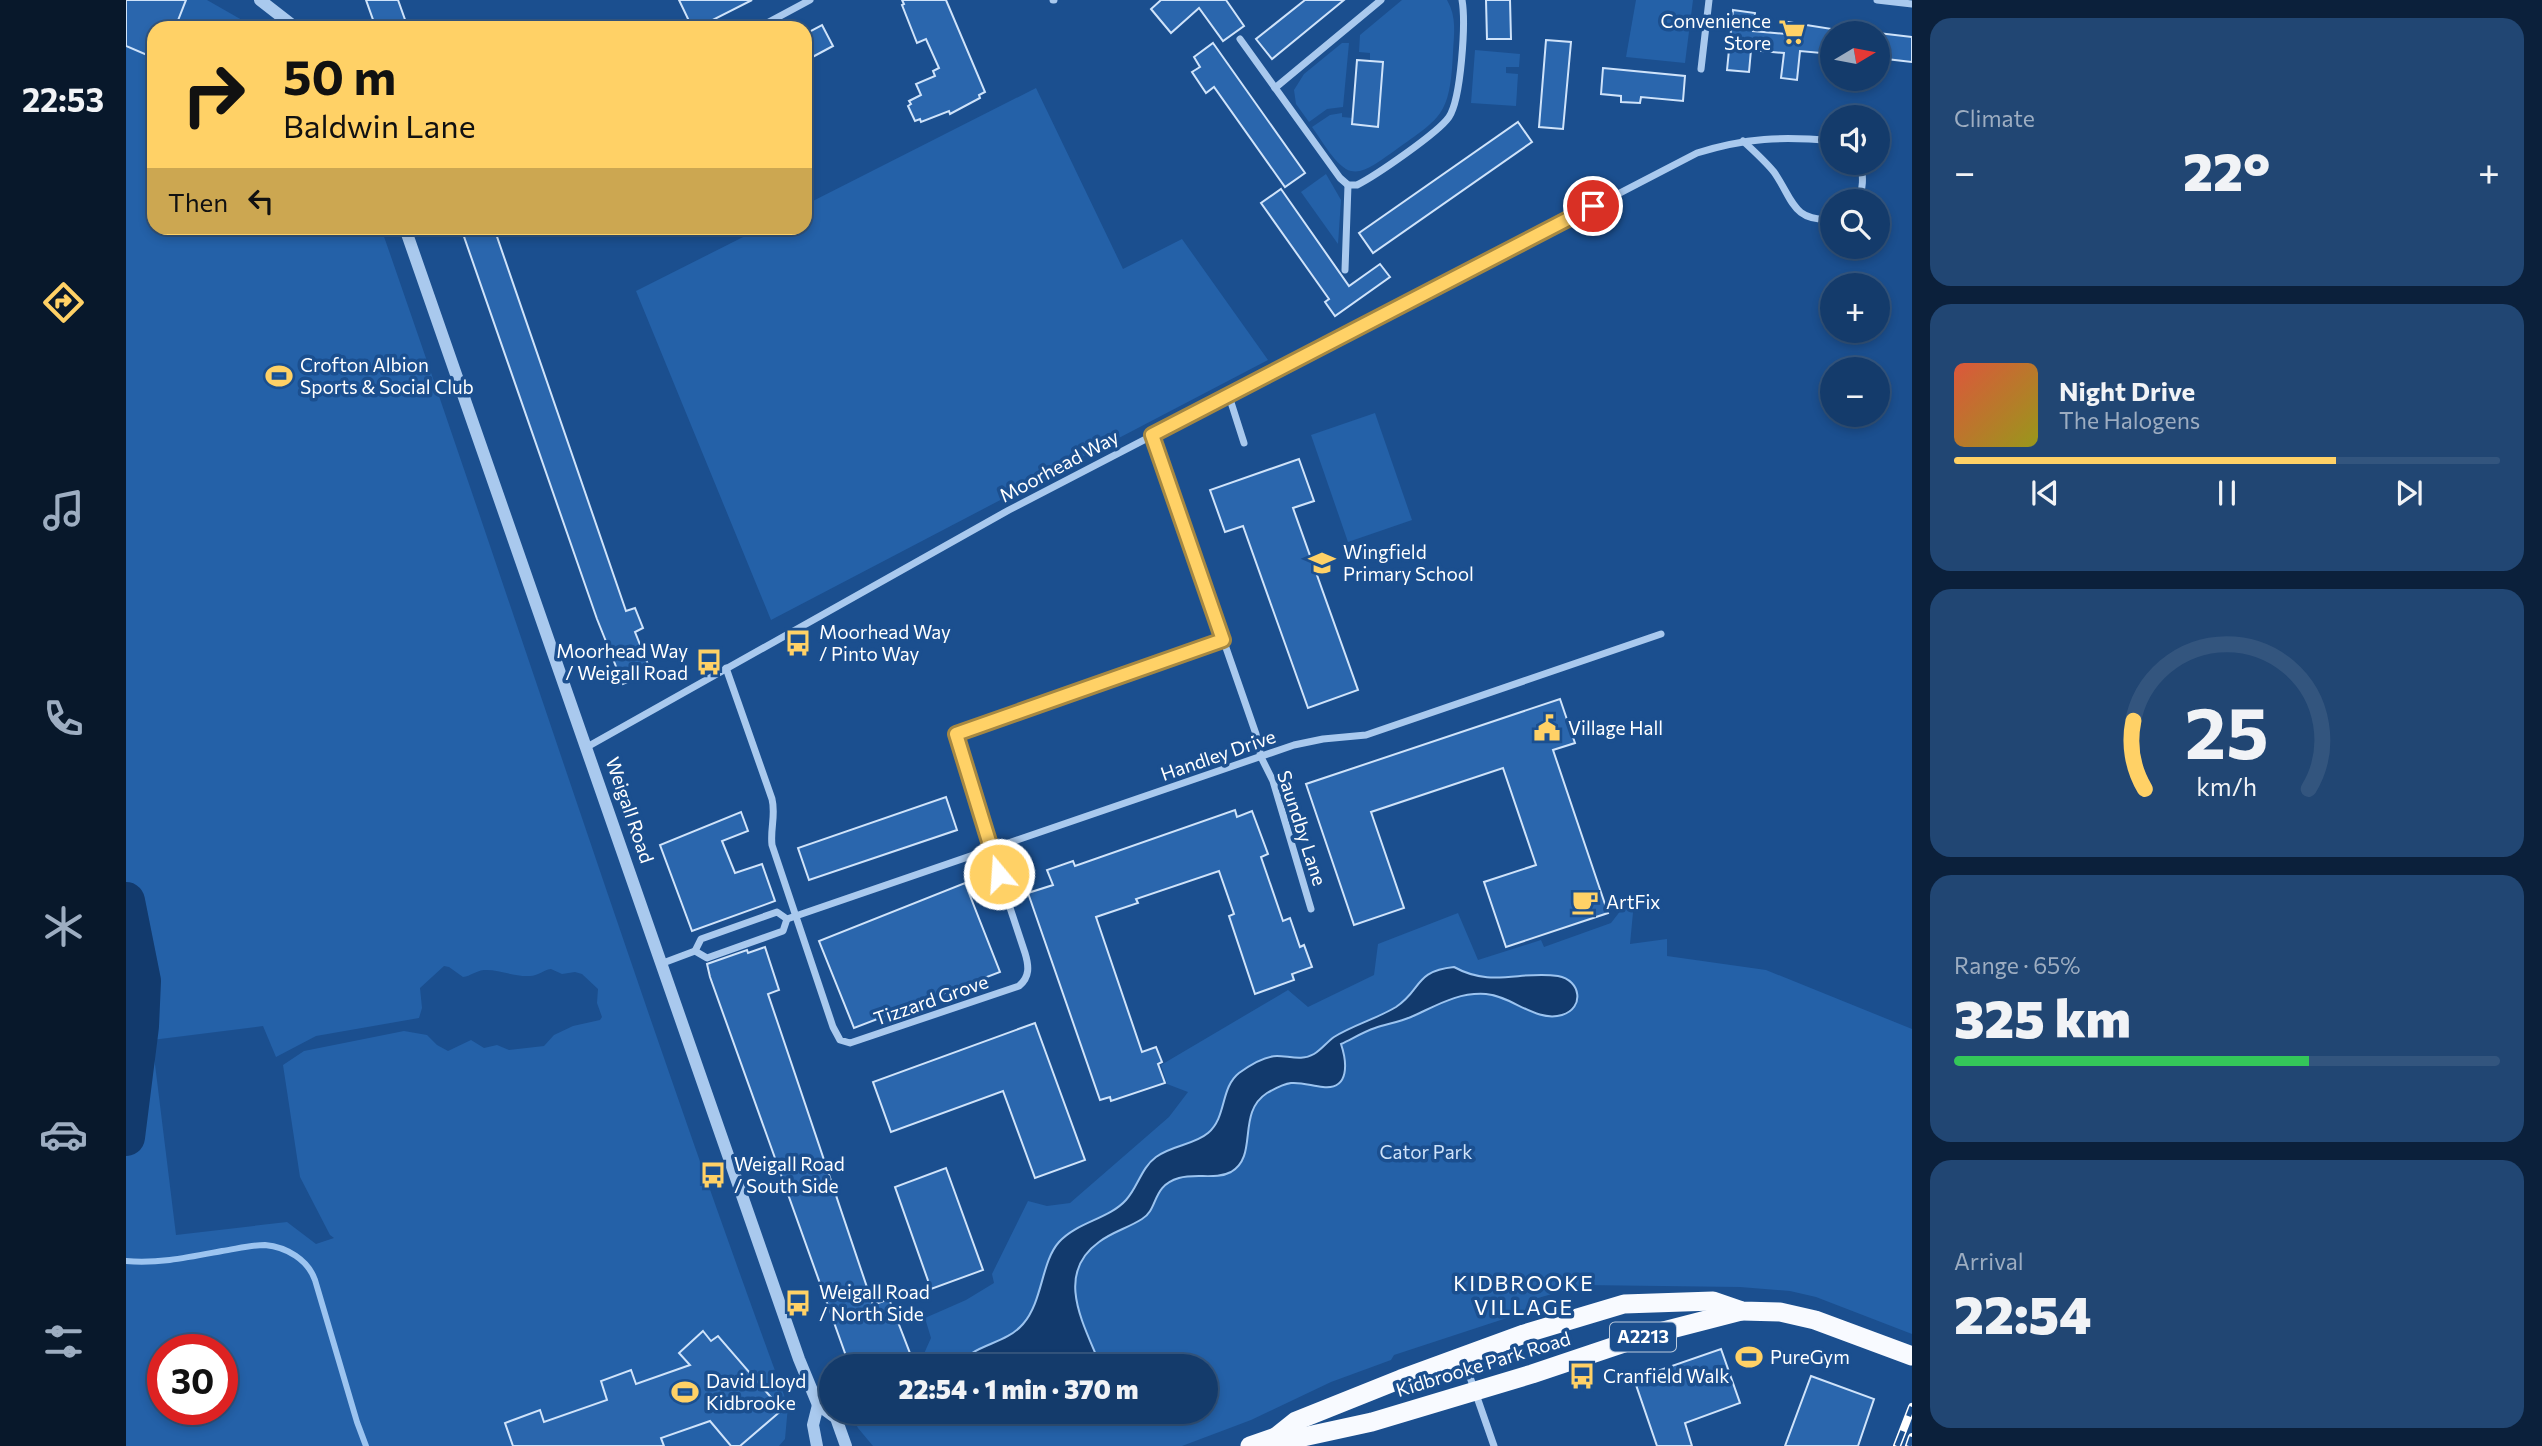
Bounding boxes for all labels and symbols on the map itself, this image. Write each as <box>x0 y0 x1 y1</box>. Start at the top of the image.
place label: Convenience Store <box>1660 9 1771 54</box>
supermarket icon: Convenience Store <box>1777 17 1807 47</box>
north arrow <box>1820 21 1890 91</box>
pin <box>1563 176 1623 236</box>
place label: Crofton Albion Sports & Social Club <box>300 353 474 398</box>
sports icon: Crofton Albion Sports & Social Club <box>264 361 294 391</box>
street label: Moorhead Way <box>995 424 1123 507</box>
place label: Wingfield Primary School <box>1343 540 1474 585</box>
school or university icon: Wingfield Primary School <box>1307 548 1337 578</box>
place label: Moorhead Way / Pinto Way <box>819 620 951 665</box>
bus stop icon: Moorhead Way / Pinto Way <box>783 628 813 658</box>
place label: Moorhead Way / Weigall Road <box>556 639 688 684</box>
bus stop icon: Moorhead Way / Weigall Road <box>694 647 724 677</box>
public building icon: Village Hall <box>1532 713 1562 743</box>
place label: Village Hall <box>1568 716 1663 739</box>
street label: Handley Drive <box>1157 724 1278 785</box>
street label: Weigall Road <box>602 754 659 866</box>
street label: Saundby Lane <box>1273 767 1332 888</box>
position arrow <box>962 837 1036 911</box>
cafe icon: ArtFix <box>1570 887 1600 917</box>
place label: ArtFix <box>1606 890 1660 913</box>
street label: Tizzard Grove <box>871 969 991 1030</box>
park label: Cator Park <box>1380 1140 1472 1163</box>
place label: Weigall Road / South Side <box>734 1152 845 1197</box>
bus stop icon: Weigall Road / South Side <box>698 1160 728 1190</box>
district label: KIDBROOKE VILLAGE <box>1453 1270 1595 1319</box>
place label: Weigall Road / North Side <box>819 1280 930 1325</box>
bus stop icon: Weigall Road / North Side <box>783 1288 813 1318</box>
road number: A2213 <box>1610 1322 1676 1352</box>
street label: Kidbrooke Park Road <box>1393 1326 1573 1401</box>
speed limit sign: 30 <box>147 1334 238 1425</box>
sports icon: PureGym <box>1734 1342 1764 1372</box>
place label: PureGym <box>1770 1345 1850 1368</box>
bus stop icon: Cranfield Walk <box>1567 1361 1597 1391</box>
place label: Cranfield Walk <box>1603 1364 1730 1387</box>
place label: David Lloyd Kidbrooke <box>706 1369 806 1414</box>
sports icon: David Lloyd Kidbrooke <box>670 1377 700 1407</box>

